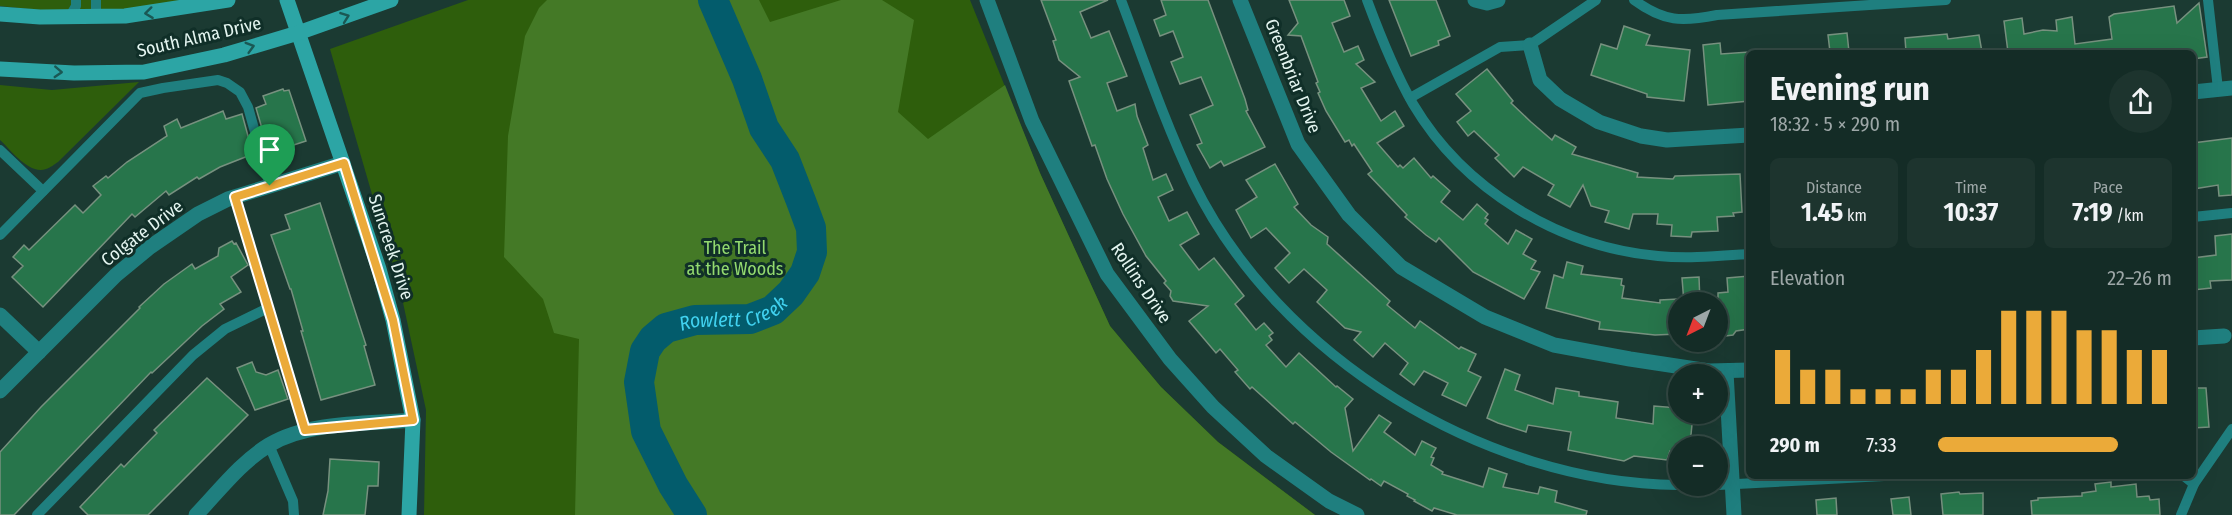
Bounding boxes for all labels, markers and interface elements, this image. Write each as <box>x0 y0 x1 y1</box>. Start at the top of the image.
one-way arrow <box>145 6 154 18</box>
one-way arrow <box>339 11 350 24</box>
street label: South Alma Drive <box>135 12 263 62</box>
street label: Greenbriar Drive <box>1260 16 1326 136</box>
one-way arrow <box>245 42 255 54</box>
one-way arrow <box>54 65 63 78</box>
text: Evening run <box>1770 69 1930 109</box>
button: share <box>2109 70 2172 133</box>
text: 18:32 · 5 × 290 m <box>1770 112 1900 136</box>
pin <box>244 124 295 186</box>
icon: arrive <box>253 133 286 166</box>
text: Distance <box>1806 178 1862 197</box>
text: Time <box>1955 178 1987 197</box>
text: Pace <box>2093 178 2123 197</box>
street label: Suncreek Drive <box>364 191 418 303</box>
street label: Colgate Drive <box>97 195 187 271</box>
text: 1.45 <box>1801 197 1843 228</box>
text: 10:37 <box>1944 197 1998 228</box>
text: 7:19 <box>2072 197 2113 228</box>
text: km <box>1843 206 1867 225</box>
text: /km <box>2113 206 2144 225</box>
park label: The Trail at the Woods <box>686 237 784 280</box>
street label: Rollins Drive <box>1106 238 1176 328</box>
text: Elevation <box>1770 266 1845 290</box>
text: 22–26 m <box>2107 266 2172 290</box>
water label: Rowlett Creek <box>676 291 793 336</box>
north arrow <box>1668 292 1728 352</box>
map controls <box>1668 292 1728 496</box>
button: + <box>1668 364 1728 424</box>
text: 290 m <box>1770 433 1820 457</box>
text: 7:33 <box>1866 433 1897 457</box>
button: − <box>1668 436 1728 496</box>

